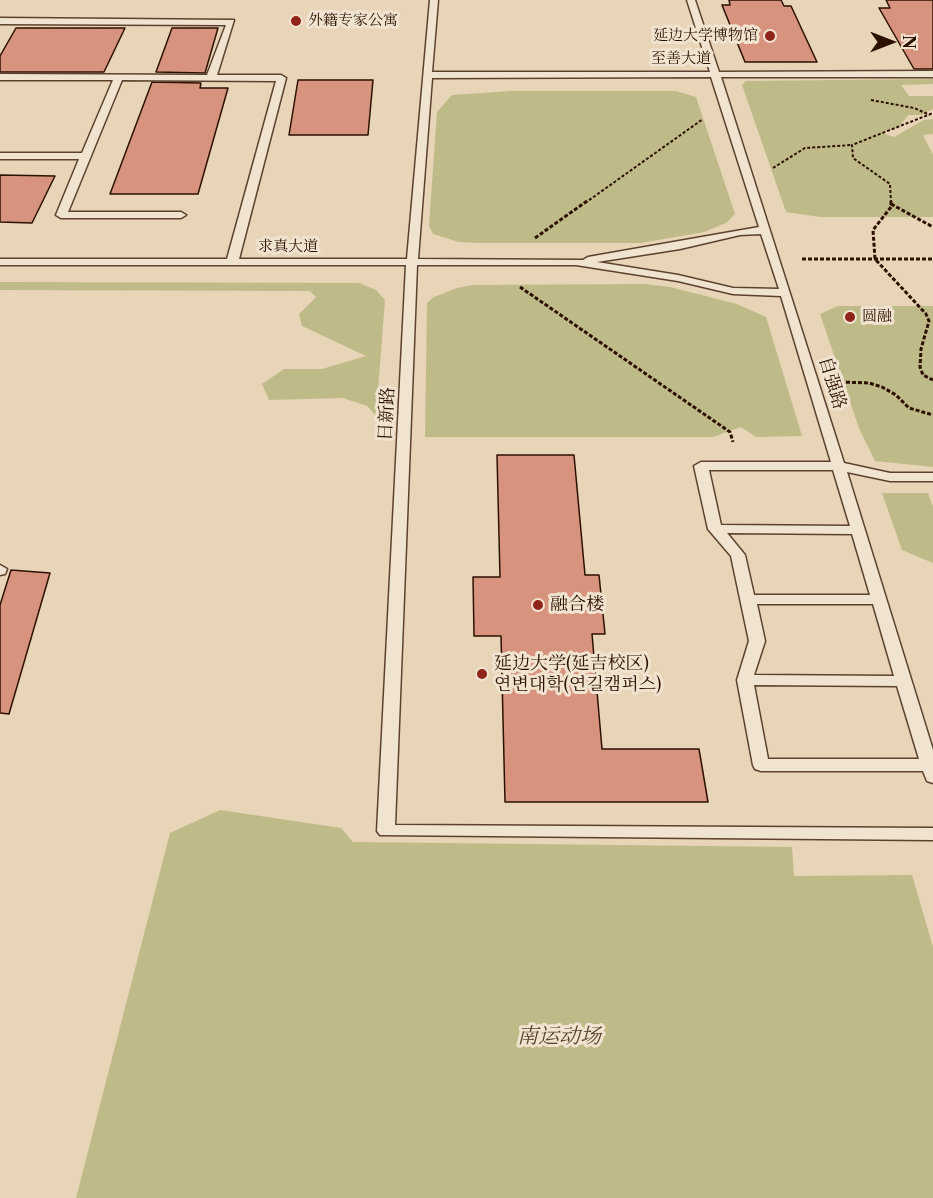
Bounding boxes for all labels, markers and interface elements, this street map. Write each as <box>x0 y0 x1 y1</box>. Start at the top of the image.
place label: 外籍专家公寓 <box>308 12 398 30</box>
north arrow <box>861 12 921 72</box>
marker: 外籍专家公寓 <box>289 14 303 28</box>
place label: 延边大学博物馆 <box>653 27 758 45</box>
marker: 延边大学博物馆 <box>763 29 777 43</box>
text: N <box>899 35 919 49</box>
street label: 至善大道 <box>651 50 711 68</box>
street label: 求真大道 <box>258 238 318 256</box>
place label: 圆融 <box>862 308 892 326</box>
marker: 圆融 <box>843 310 857 324</box>
street label: 自强路 <box>814 354 850 412</box>
street label: 日新路 <box>375 386 399 442</box>
place label: 融合楼 <box>550 594 604 616</box>
marker: 融合楼 <box>531 598 545 612</box>
place label: 延边大学(延吉校区) 연변대학(연길캠퍼스) <box>494 653 661 696</box>
marker: 延边大学(延吉校区) 연변대학(연길캠퍼스) <box>475 667 489 681</box>
park label: 南运动场 <box>517 1024 601 1050</box>

